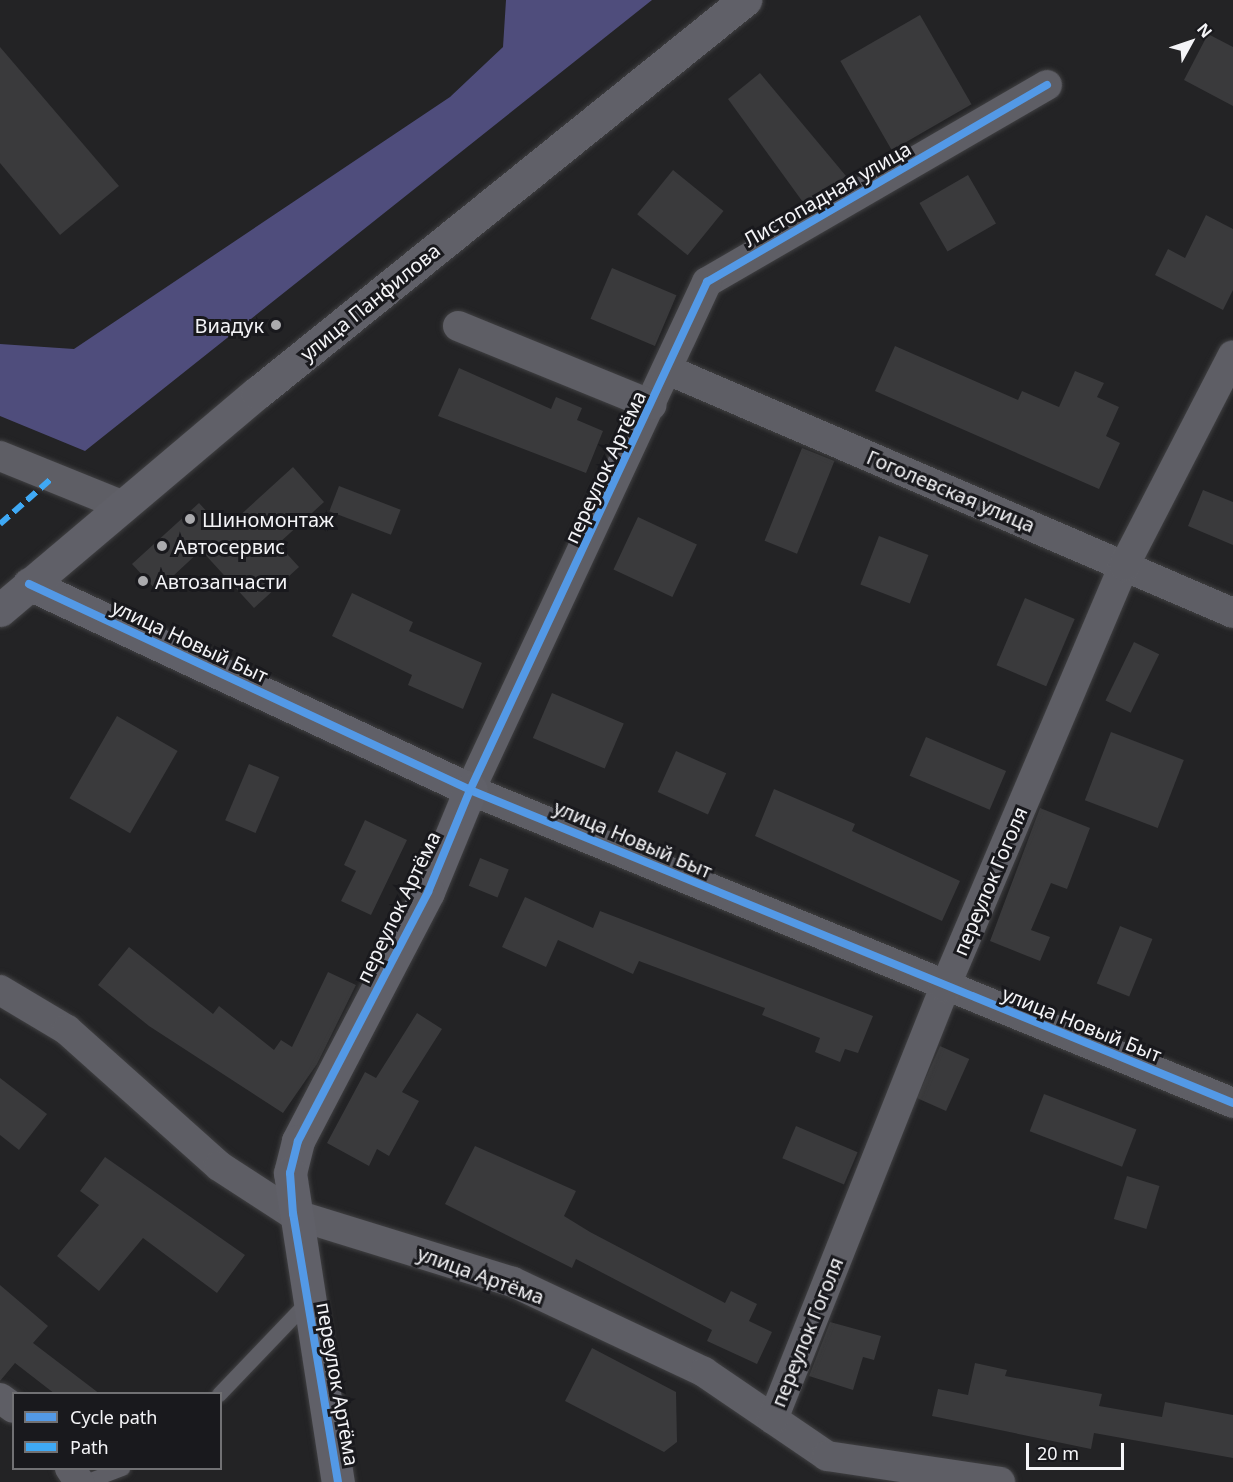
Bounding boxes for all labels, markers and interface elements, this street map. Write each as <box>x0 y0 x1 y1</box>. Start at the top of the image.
north arrow <box>1161 12 1221 72</box>
text: N <box>1192 18 1217 42</box>
street label: Листопадная улица <box>739 136 915 252</box>
street label: улица Панфилова <box>295 238 445 366</box>
place label: Виадук <box>195 313 264 337</box>
marker: Виадук <box>269 318 283 332</box>
street label: переулок Артёма <box>559 387 651 547</box>
street label: Гоголевская улица <box>863 445 1039 537</box>
place label: Шиномонтаж <box>202 507 334 531</box>
marker: Шиномонтаж <box>183 512 197 526</box>
place label: Автосервис <box>174 534 285 558</box>
marker: Автосервис <box>155 539 169 553</box>
place label: Автозапчасти <box>155 569 287 593</box>
marker: Автозапчасти <box>136 574 150 588</box>
street label: улица Новый Быт <box>108 594 272 688</box>
street label: улица Новый Быт <box>550 795 716 883</box>
street label: переулок Гоголя <box>948 803 1032 959</box>
street label: переулок Артёма <box>351 827 445 987</box>
street label: улица Новый Быт <box>999 981 1165 1067</box>
street label: улица Артёма <box>414 1241 548 1309</box>
street label: переулок Гоголя <box>766 1254 848 1410</box>
street label: переулок Артёма <box>312 1300 364 1468</box>
legend <box>12 1392 222 1470</box>
text: Cycle path <box>70 1405 157 1429</box>
scale bar <box>1029 1431 1126 1469</box>
text: Path <box>70 1435 109 1459</box>
text: 20 m <box>1037 1441 1079 1465</box>

